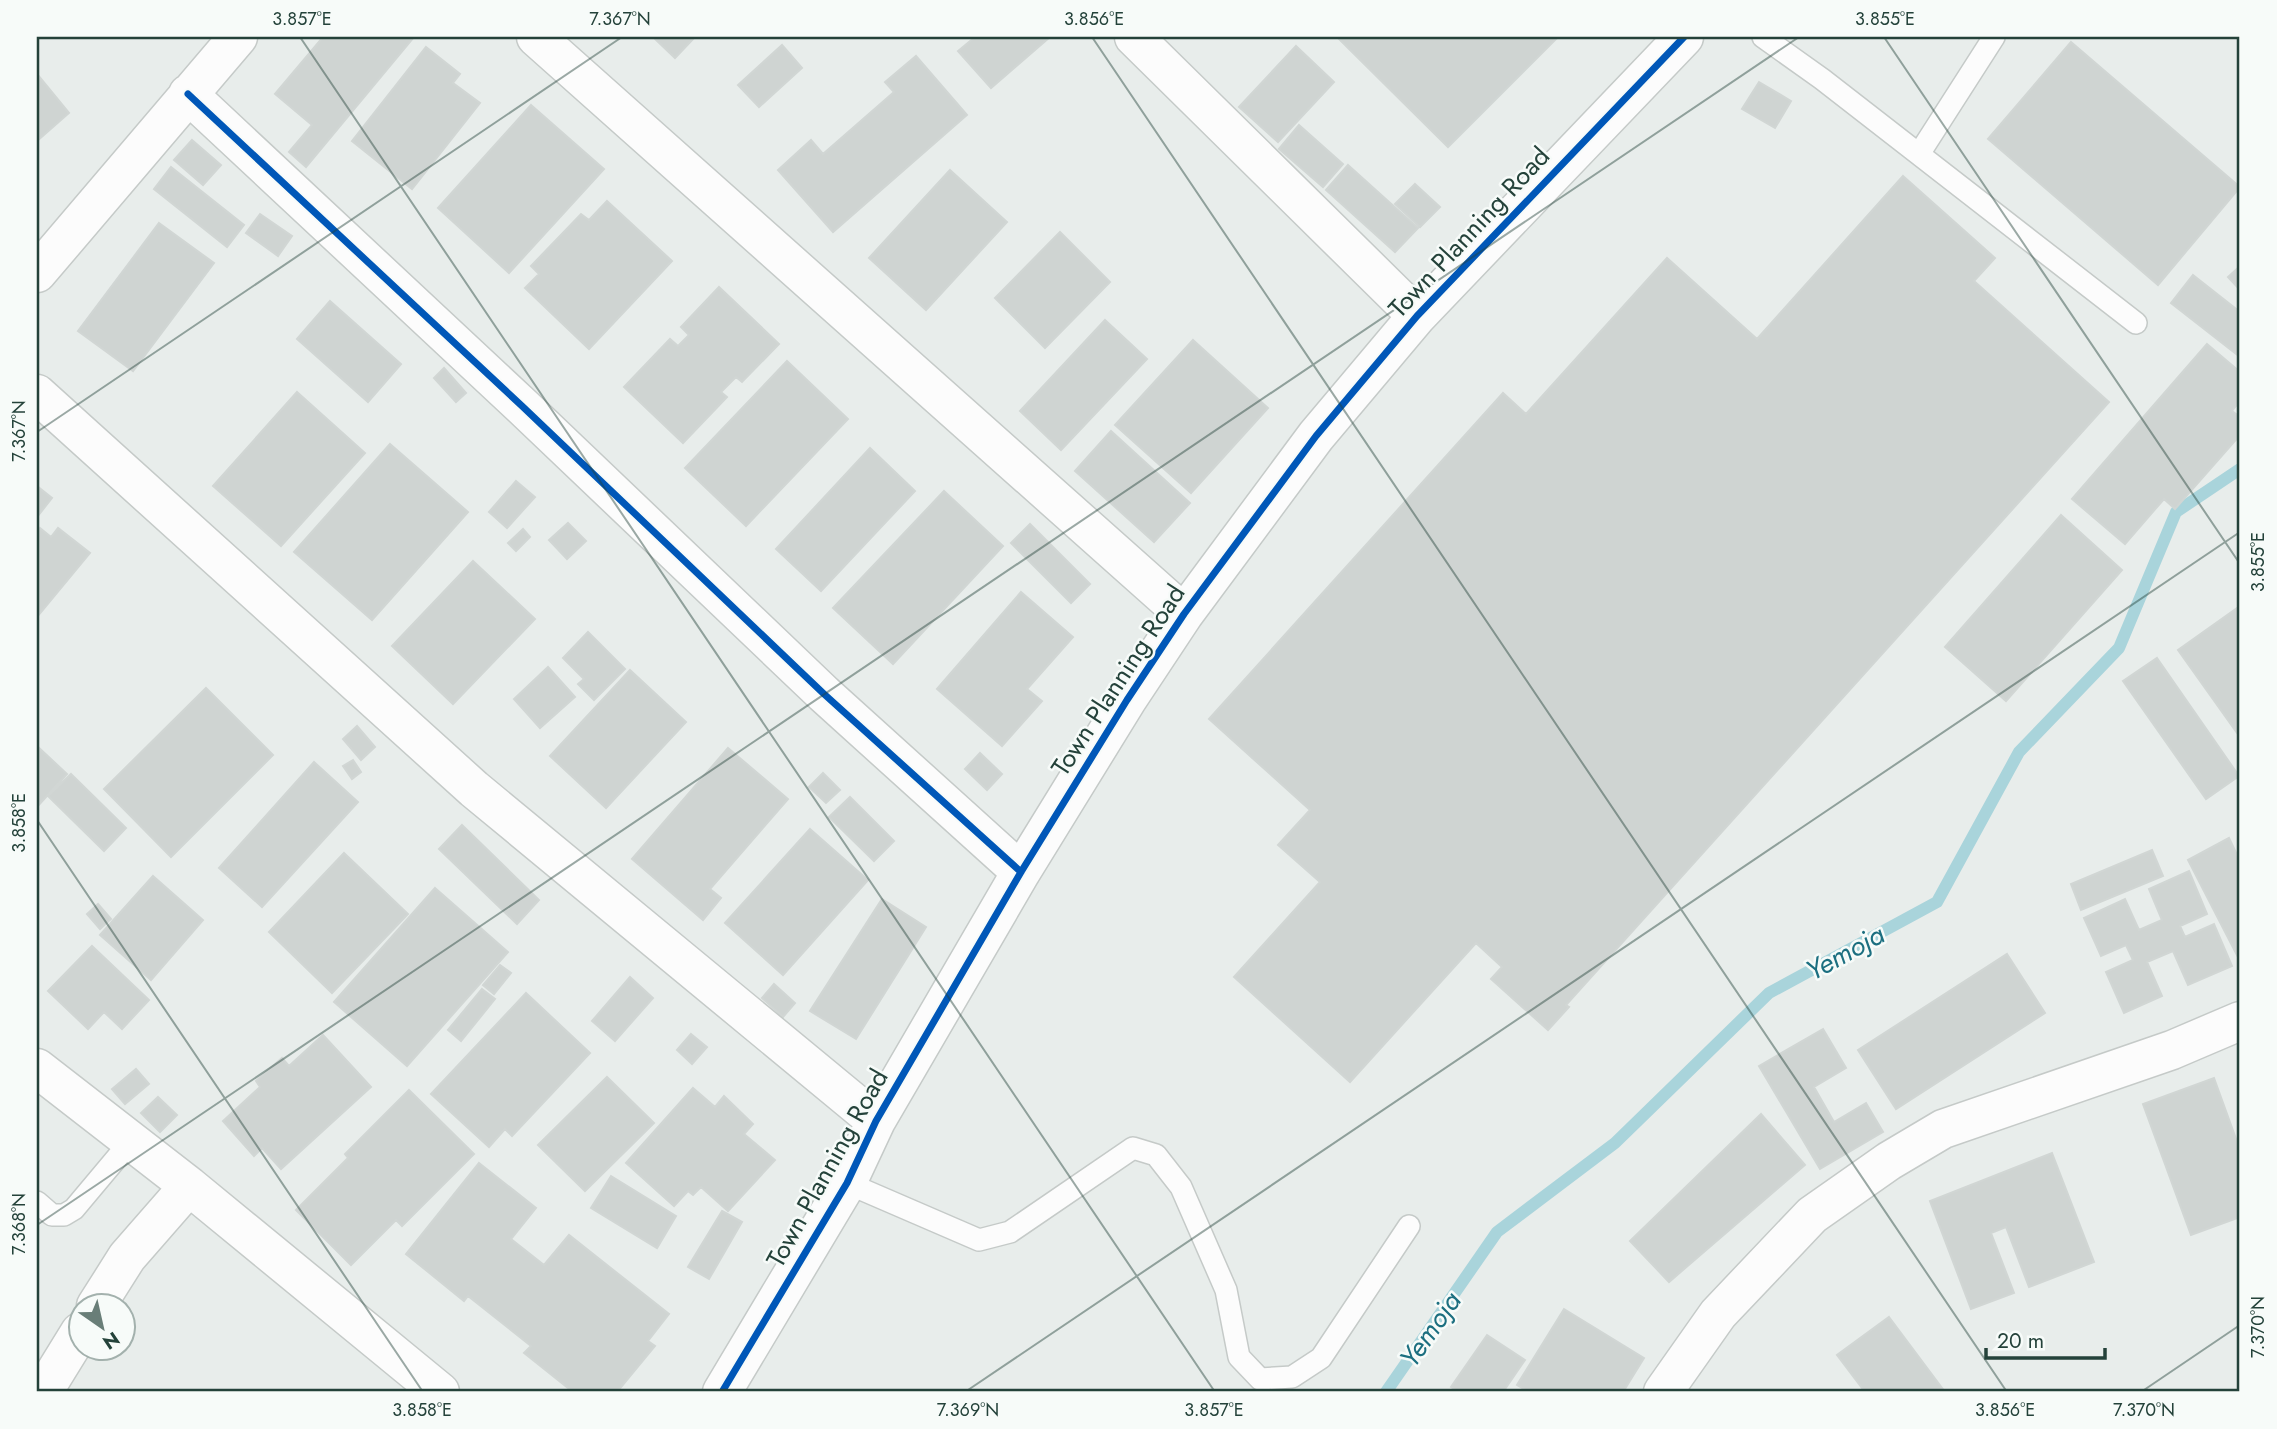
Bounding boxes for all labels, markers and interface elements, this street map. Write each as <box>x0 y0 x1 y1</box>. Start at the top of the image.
text: 3.857°E <box>272 6 332 32</box>
text: 7.367°N <box>589 6 651 32</box>
text: 3.856°E <box>1064 6 1124 32</box>
text: 3.855°E <box>1855 6 1915 32</box>
street label: Town Planning Road <box>1380 138 1558 326</box>
text: 7.367°N <box>6 400 32 462</box>
text: 3.855°E <box>2245 532 2271 592</box>
street label: Town Planning Road <box>1042 577 1194 783</box>
text: 3.858°E <box>6 793 32 853</box>
water label: Yemoja <box>1798 914 1893 991</box>
street label: Town Planning Road <box>757 1062 897 1274</box>
text: 7.368°N <box>6 1193 32 1255</box>
water label: Yemoja <box>1389 1282 1472 1376</box>
north arrow <box>66 1292 136 1362</box>
text: 7.370°N <box>2245 1296 2271 1358</box>
scale bar <box>1986 1317 2106 1361</box>
text: N <box>97 1325 125 1356</box>
text: 20 m <box>1997 1326 2044 1356</box>
text: 3.858°E <box>392 1397 452 1423</box>
text: 7.369°N <box>937 1397 999 1423</box>
text: 3.857°E <box>1184 1397 1244 1423</box>
text: 3.856°E <box>1975 1397 2035 1423</box>
text: 7.370°N <box>2113 1397 2175 1423</box>

